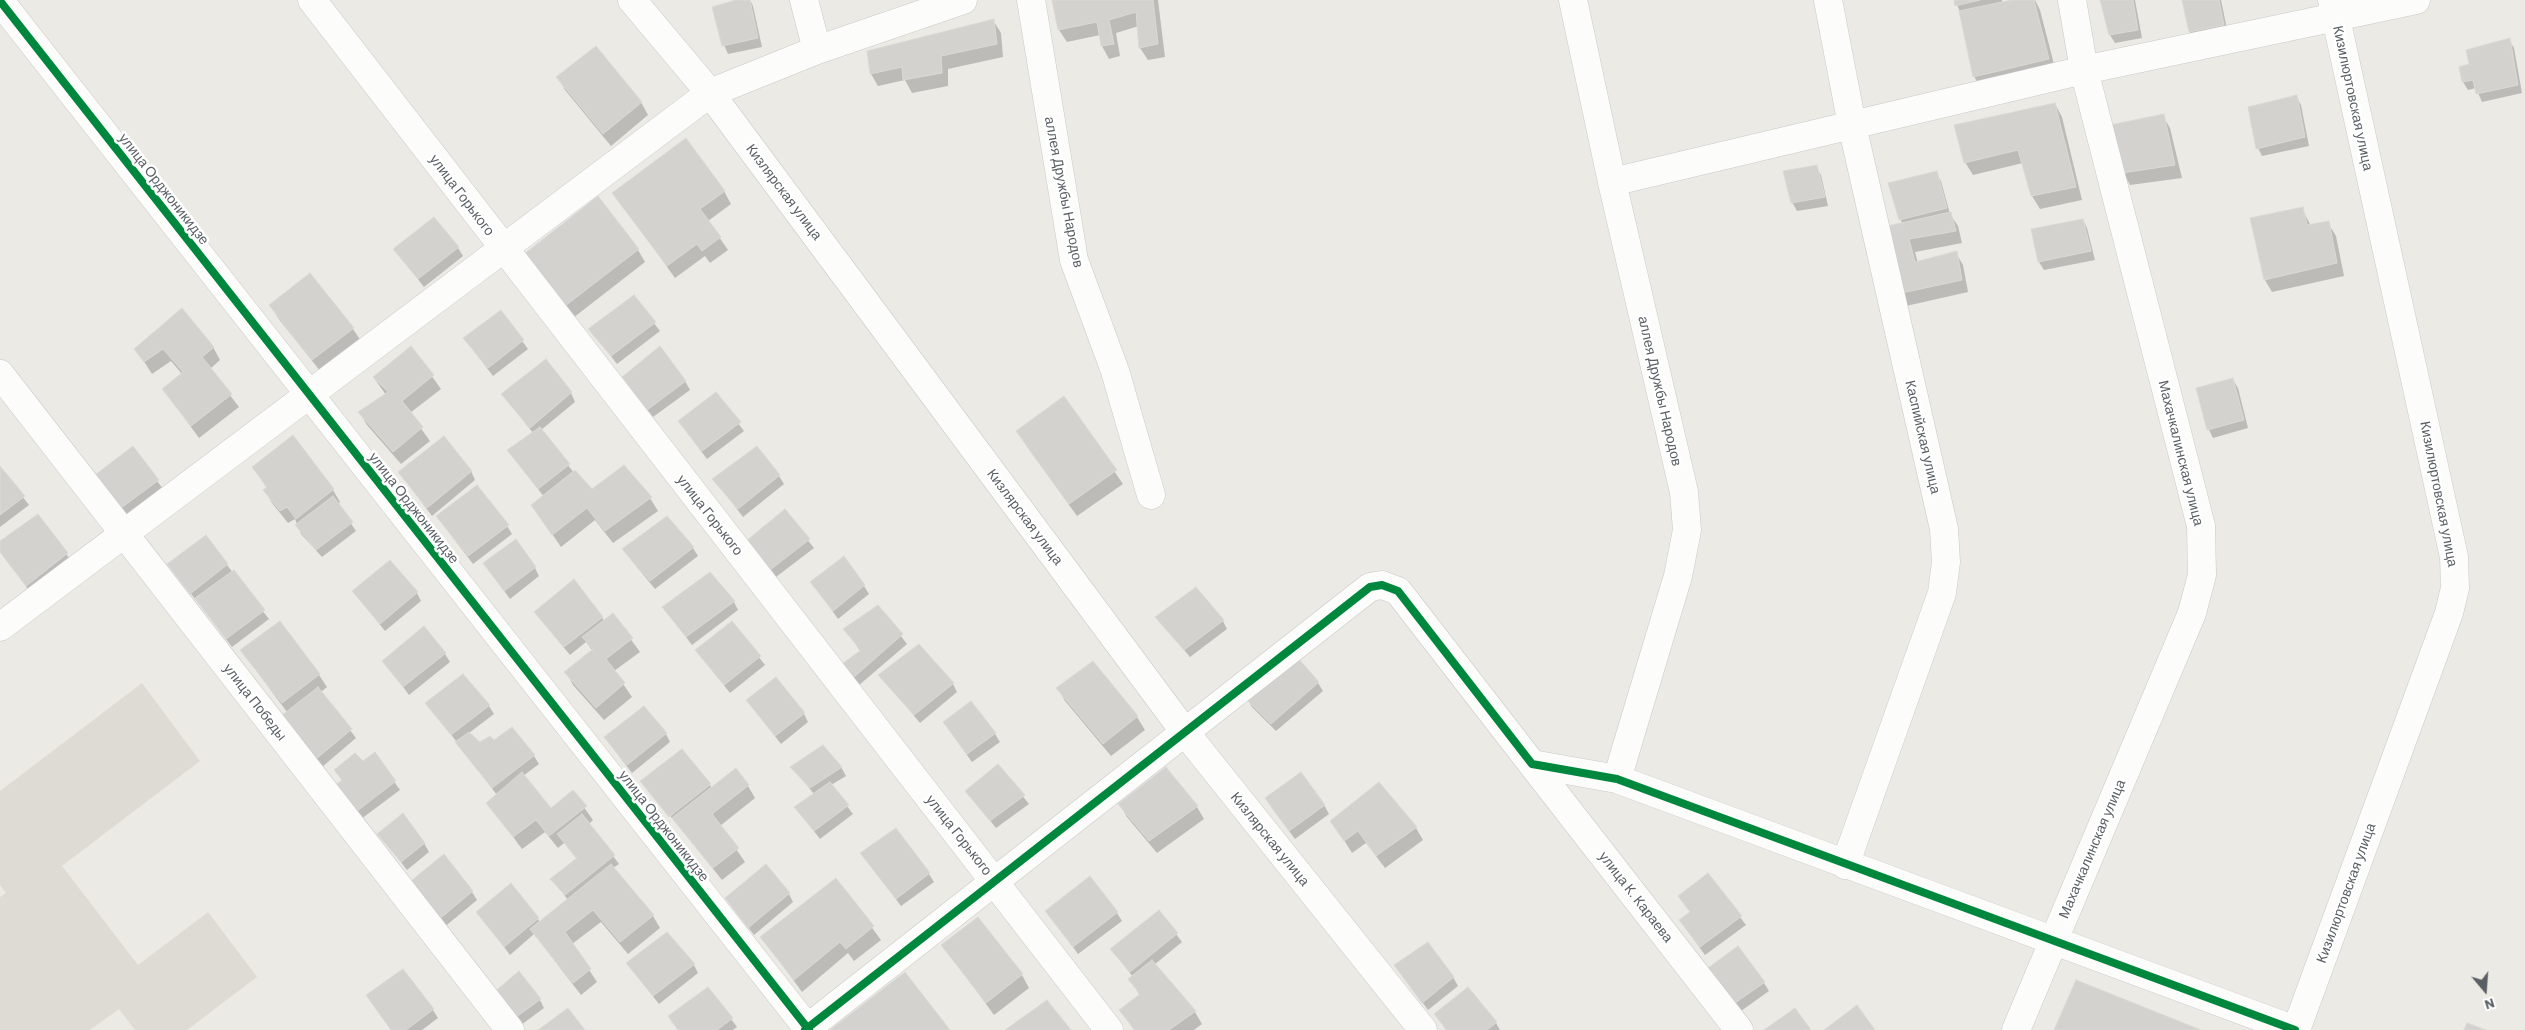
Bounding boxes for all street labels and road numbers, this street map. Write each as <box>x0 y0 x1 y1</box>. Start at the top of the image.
street label: Кизилюртовская улица <box>2329 24 2377 172</box>
street label: аллея Дружбы Народов <box>1041 115 1087 269</box>
street label: улица Орджоникидзе <box>115 130 213 248</box>
street label: Кизлярская улица <box>742 141 826 243</box>
street label: улица Горького <box>426 151 498 239</box>
street label: аллея Дружбы Народов <box>1635 314 1685 468</box>
street label: Каспийская улица <box>1902 378 1944 496</box>
street label: Махачкалинская улица <box>2155 379 2207 527</box>
street label: Кизилюртовская улица <box>2417 420 2461 568</box>
street label: улица Орджоникидзе <box>365 449 463 567</box>
street label: Кизлярская улица <box>983 466 1067 568</box>
street label: улица Горького <box>673 471 747 559</box>
street label: улица Победы <box>220 660 290 744</box>
street label: улица Орджоникидзе <box>615 767 713 885</box>
street label: Махачкалинская улица <box>2055 777 2129 921</box>
street label: Кизлярская улица <box>1227 789 1313 889</box>
street label: улица Горького <box>922 791 996 879</box>
street label: Кизилюртовская улица <box>2313 821 2379 965</box>
street label: улица К. Караева <box>1595 848 1677 946</box>

